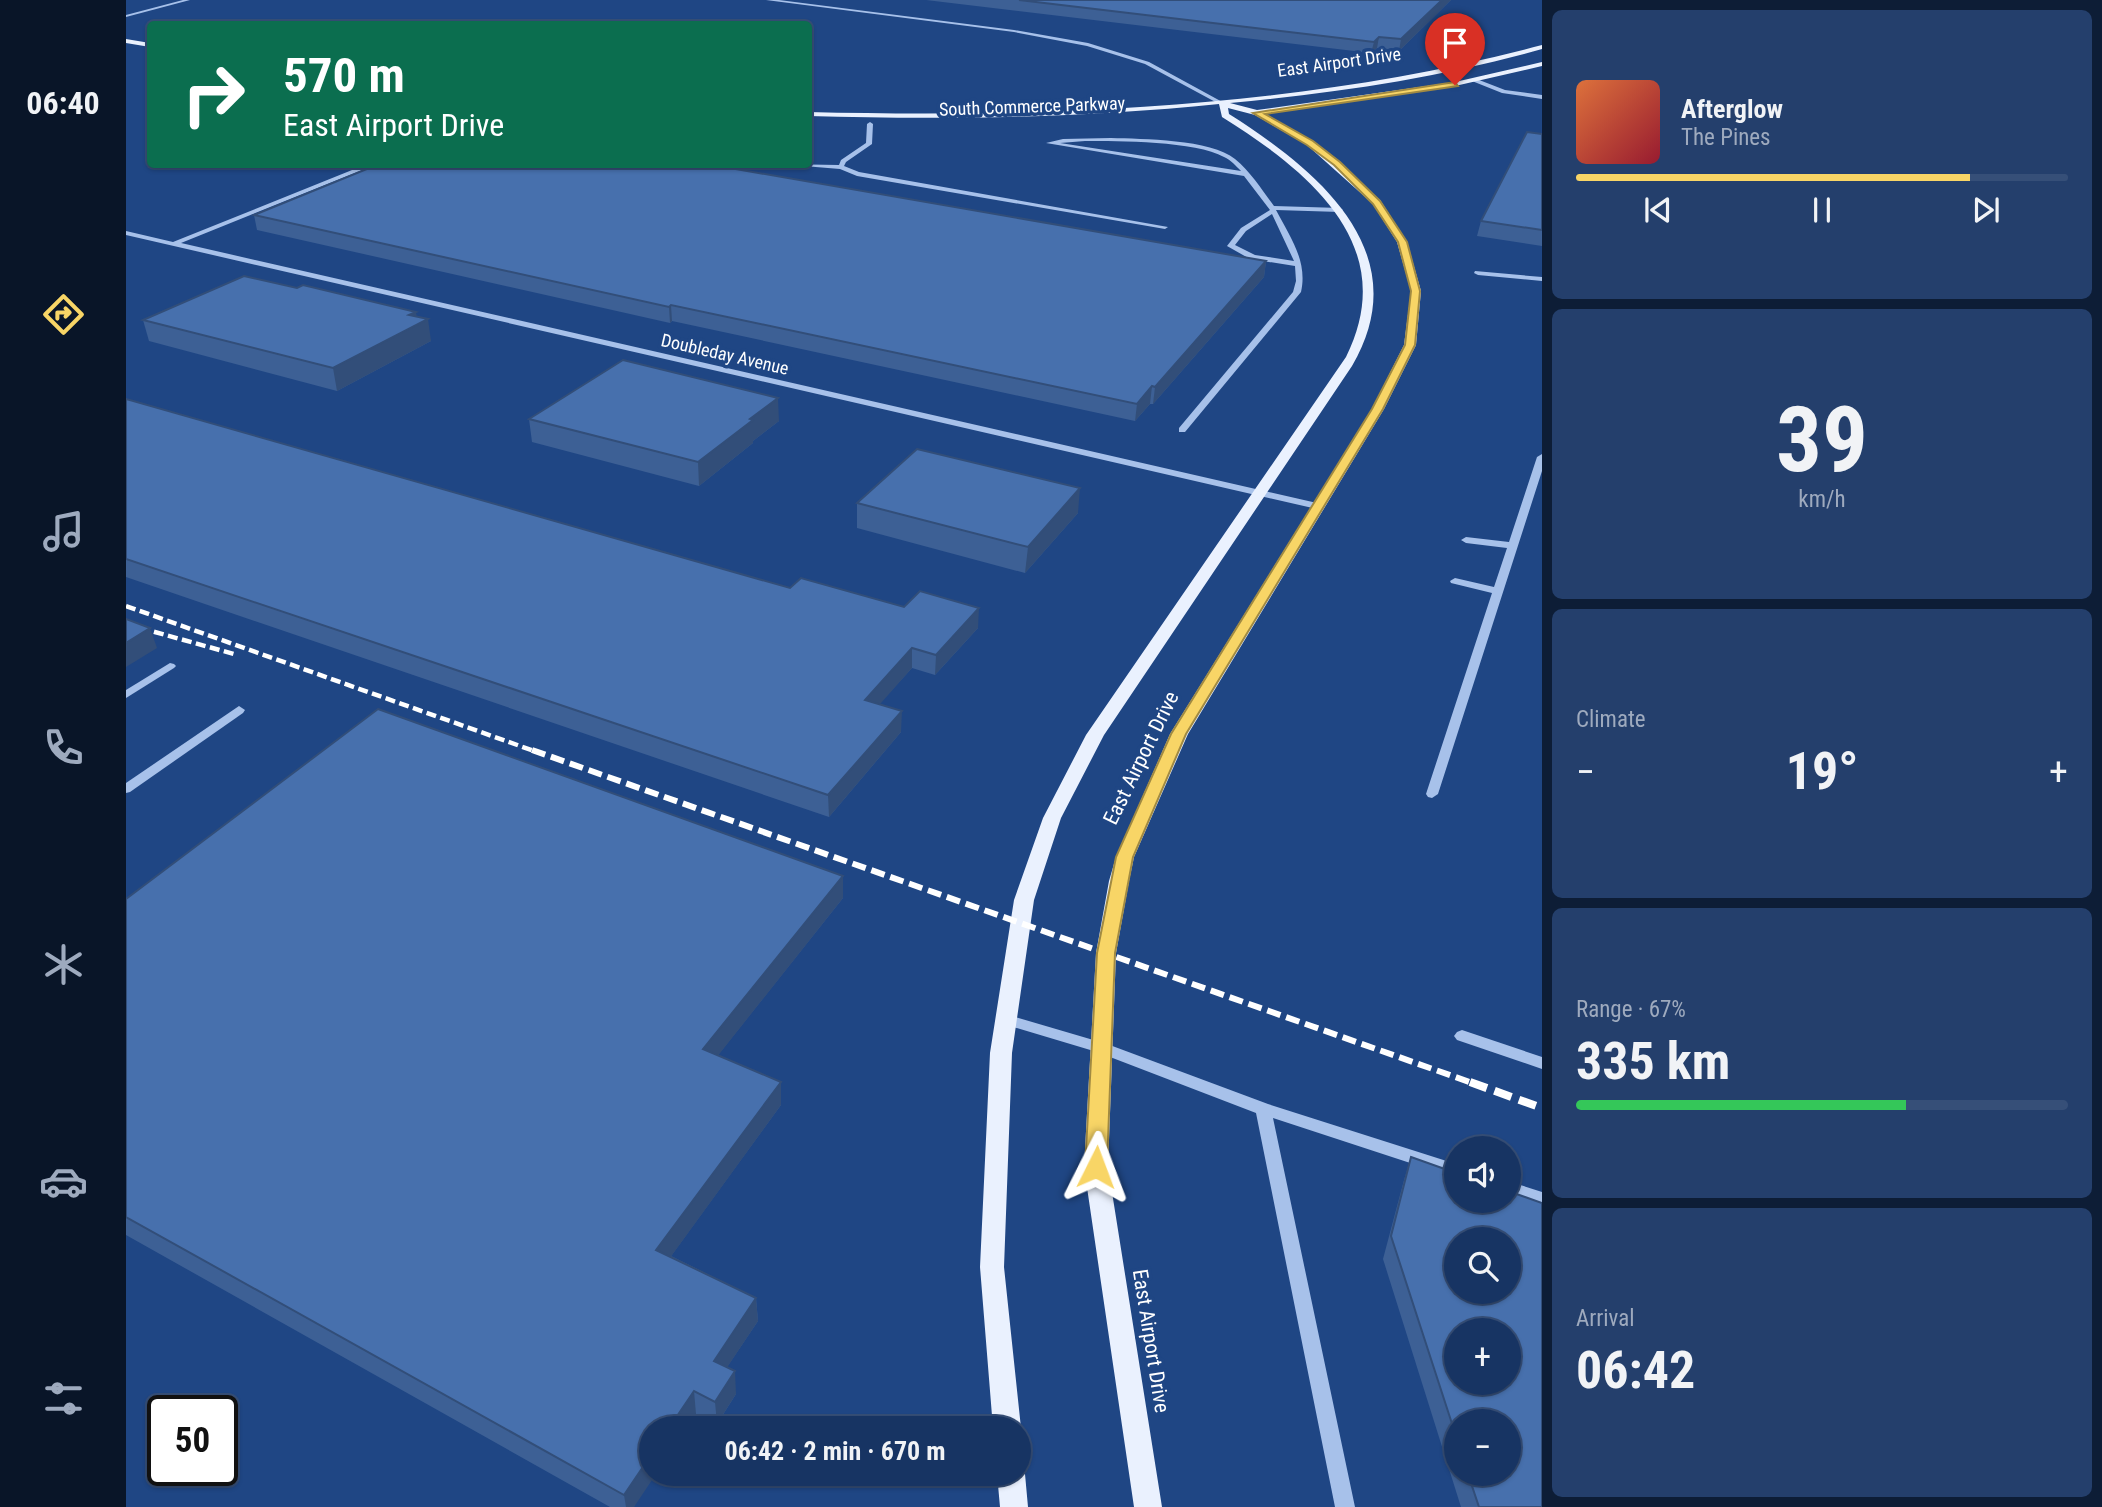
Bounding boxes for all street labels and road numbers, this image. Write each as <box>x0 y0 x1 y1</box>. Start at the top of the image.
street label: East Airport Drive <box>1276 43 1402 81</box>
street label: South Commerce Parkway <box>939 92 1126 120</box>
street label: Doubleday Avenue <box>659 329 791 379</box>
street label: East Airport Drive <box>1098 687 1184 829</box>
street label: East Airport Drive <box>1128 1267 1174 1415</box>

